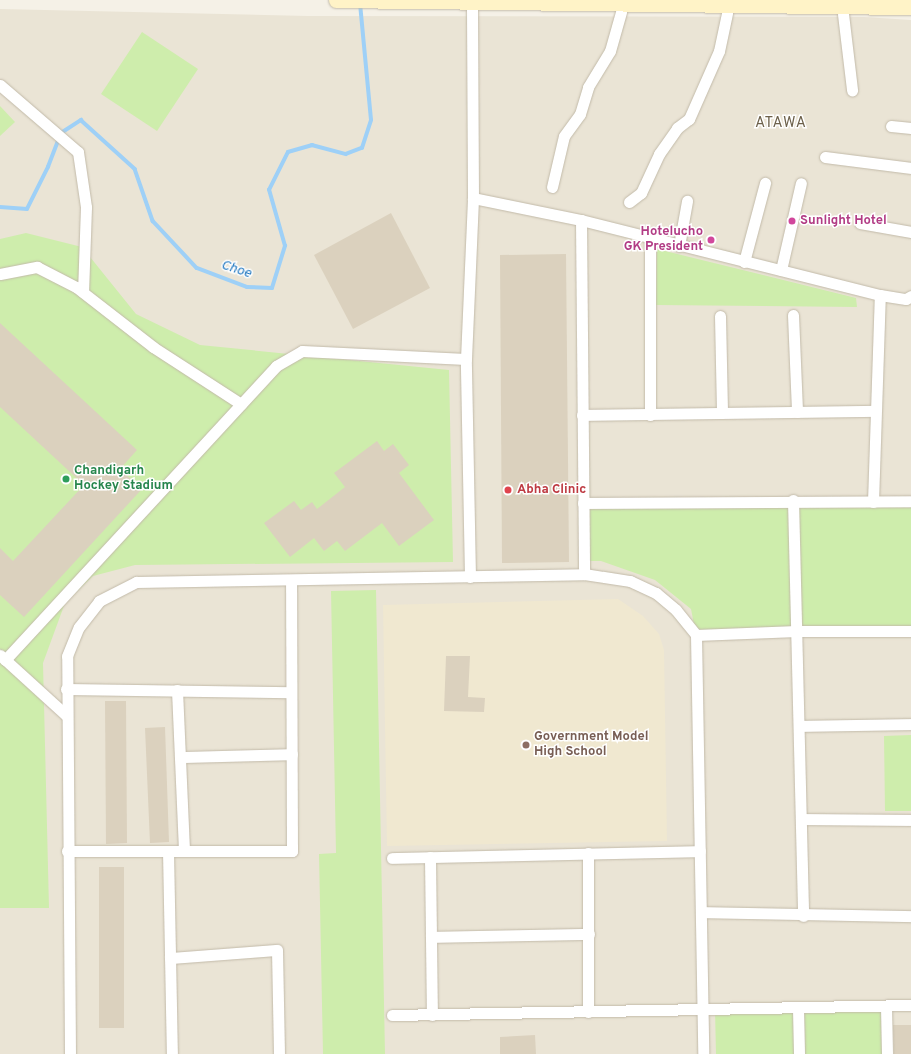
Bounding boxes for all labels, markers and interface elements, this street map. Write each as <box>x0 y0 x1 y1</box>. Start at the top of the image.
district label: ATAWA <box>755 115 807 133</box>
place label: Sunlight Hotel <box>800 213 887 229</box>
marker: Sunlight Hotel <box>787 216 797 226</box>
place label: Hotelucho GK President <box>624 225 703 256</box>
marker: Hotelucho GK President <box>706 235 716 245</box>
water label: Choe <box>219 257 253 283</box>
place label: Chandigarh Hockey Stadium <box>74 464 173 495</box>
marker: Chandigarh Hockey Stadium <box>61 474 71 484</box>
place label: Abha Clinic <box>517 482 586 498</box>
marker: Abha Clinic <box>502 484 514 496</box>
place label: Government Model High School <box>534 730 649 761</box>
marker: Government Model High School <box>521 740 531 750</box>

